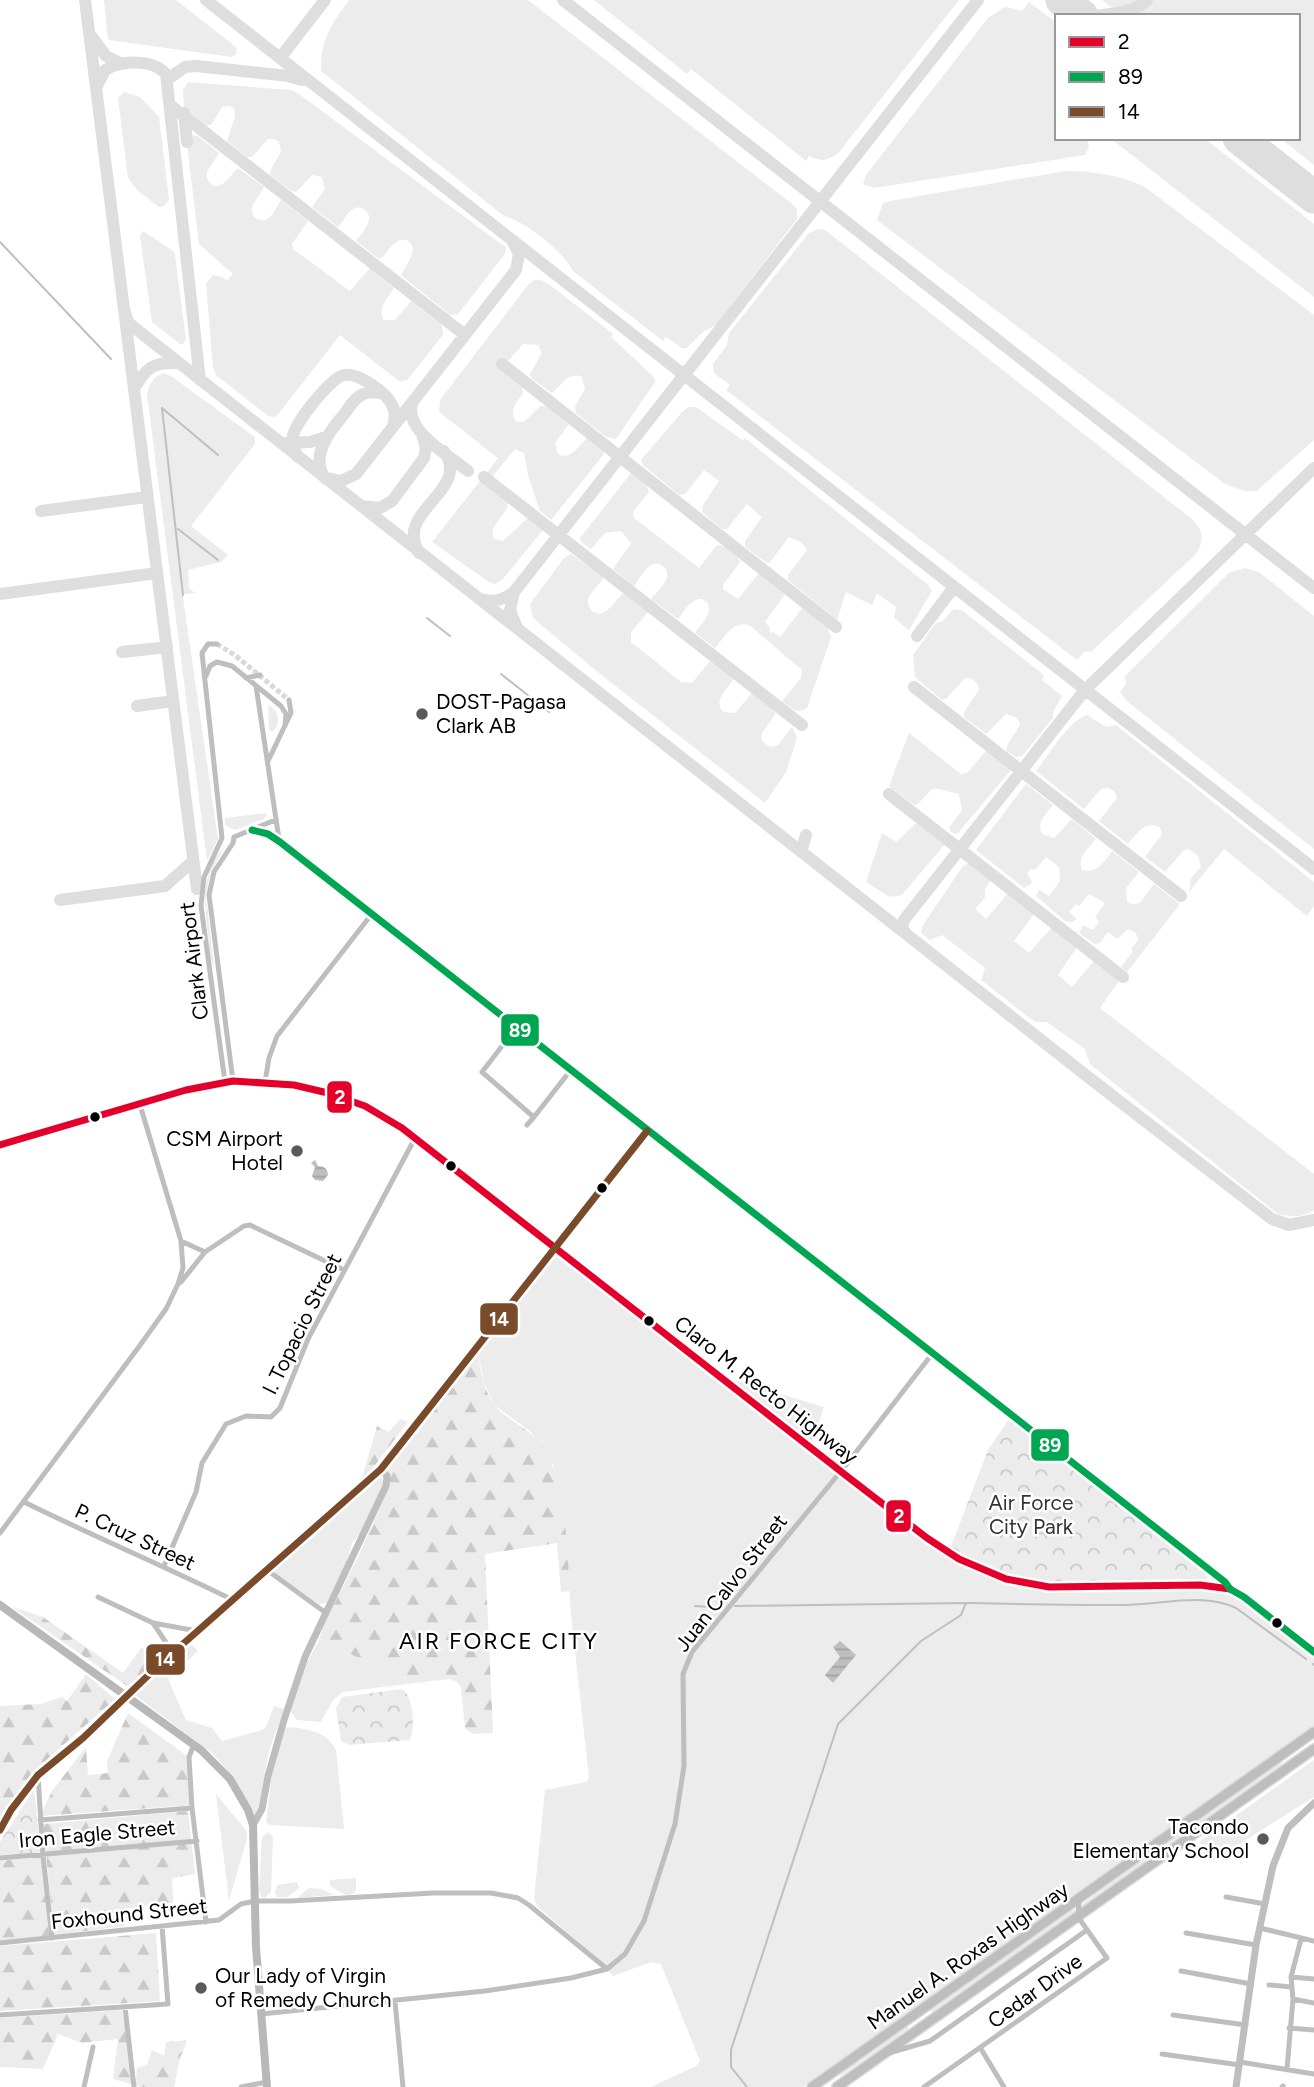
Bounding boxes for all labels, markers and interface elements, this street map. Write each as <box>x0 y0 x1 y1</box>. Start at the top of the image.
legend <box>1055 14 1300 140</box>
text: 2 <box>1118 29 1130 54</box>
text: 89 <box>1118 64 1143 89</box>
text: 14 <box>1118 99 1140 124</box>
place label: DOST-Pagasa Clark AB <box>436 689 566 738</box>
marker: DOST-Pagasa Clark AB <box>414 706 430 722</box>
street label: Clark Airport <box>174 901 213 1022</box>
line badge: 89 <box>500 1013 540 1047</box>
text: 89 <box>509 1019 531 1042</box>
line badge: 2 <box>326 1080 353 1114</box>
text: 2 <box>334 1086 346 1109</box>
unlabelled marker <box>88 1110 102 1124</box>
place label: CSM Airport Hotel <box>166 1126 283 1175</box>
marker: CSM Airport Hotel <box>289 1143 305 1159</box>
unlabelled marker <box>444 1159 458 1173</box>
unlabelled marker <box>595 1181 609 1195</box>
street label: I. Topacio Street <box>257 1249 346 1398</box>
line badge: 14 <box>479 1302 519 1336</box>
text: 14 <box>489 1308 509 1331</box>
street label: Claro M. Recto Highway <box>670 1310 863 1469</box>
unlabelled marker <box>642 1314 656 1328</box>
line badge: 89 <box>1030 1428 1070 1462</box>
text: 89 <box>1039 1434 1061 1457</box>
park label: Air Force City Park <box>989 1490 1074 1539</box>
street label: P. Cruz Street <box>71 1498 199 1575</box>
line badge: 2 <box>885 1499 912 1533</box>
text: 2 <box>893 1505 905 1528</box>
street label: Juan Calvo Street <box>669 1509 792 1656</box>
unlabelled marker <box>1270 1616 1284 1630</box>
district label: AIR FORCE CITY <box>399 1627 599 1655</box>
line badge: 14 <box>145 1643 186 1676</box>
text: 14 <box>155 1648 175 1671</box>
street label: Iron Eagle Street <box>17 1814 177 1853</box>
place label: Tacondo Elementary School <box>1073 1814 1249 1863</box>
marker: Tacondo Elementary School <box>1255 1831 1271 1847</box>
street label: Manuel A. Roxas Highway <box>862 1876 1073 2035</box>
street label: Foxhound Street <box>50 1893 208 1934</box>
street label: Cedar Drive <box>983 1948 1087 2033</box>
place label: Our Lady of Virgin of Remedy Church <box>215 1963 391 2012</box>
marker: Our Lady of Virgin of Remedy Church <box>193 1980 209 1996</box>

